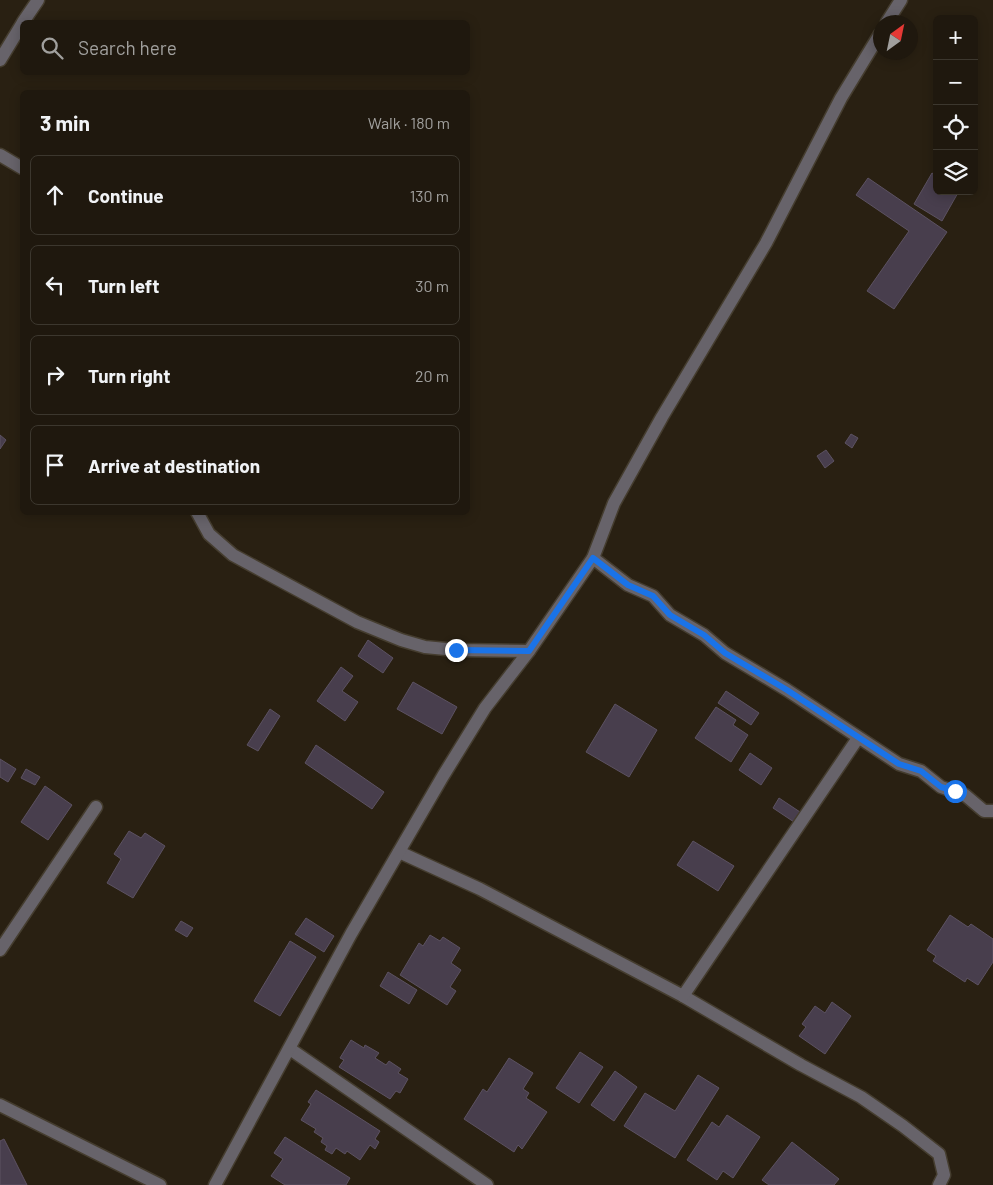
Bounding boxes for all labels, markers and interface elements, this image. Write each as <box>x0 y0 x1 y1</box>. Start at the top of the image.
north arrow <box>873 15 918 60</box>
map controls <box>933 15 978 195</box>
button: + <box>933 15 978 60</box>
search box <box>20 20 470 75</box>
icon: search <box>38 34 66 62</box>
text: Search here <box>78 36 177 59</box>
button: − <box>933 60 978 105</box>
button: locate <box>933 105 978 150</box>
text: 3 min <box>40 110 90 135</box>
text: Walk · 180 m <box>368 113 450 132</box>
button: layers <box>933 150 978 195</box>
icon: ahead <box>41 181 69 209</box>
text: Continue <box>88 184 164 207</box>
text: 130 m <box>410 186 449 205</box>
icon: left <box>41 271 69 299</box>
text: Turn left <box>88 274 159 297</box>
text: 30 m <box>415 276 449 295</box>
icon: right <box>41 361 69 389</box>
text: Turn right <box>88 364 170 387</box>
text: 20 m <box>415 366 449 385</box>
icon: arrive <box>41 451 69 479</box>
text: Arrive at destination <box>88 454 260 477</box>
route end <box>445 639 468 662</box>
route start <box>944 780 967 803</box>

